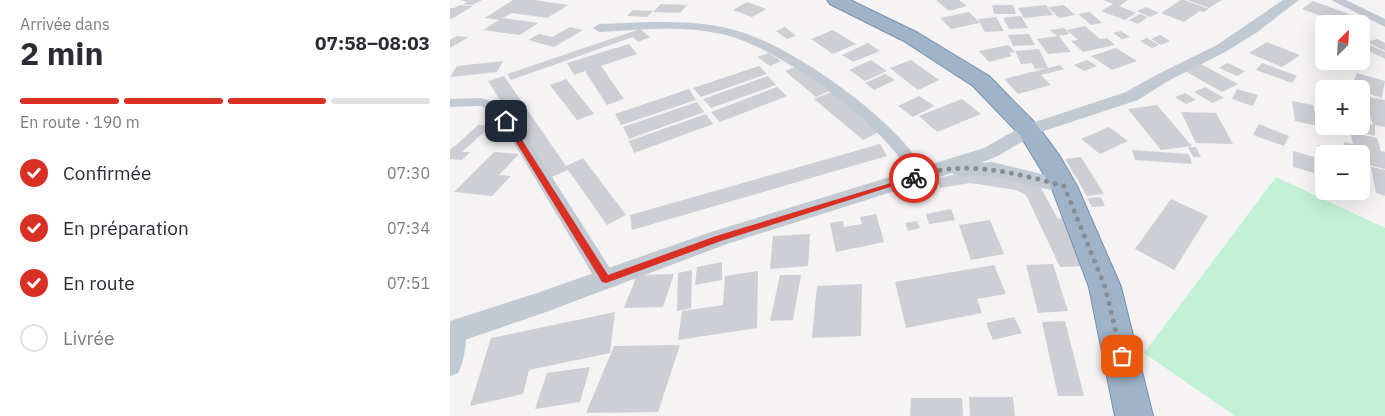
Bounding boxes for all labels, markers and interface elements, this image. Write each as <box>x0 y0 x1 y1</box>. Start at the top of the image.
text: Arrivée dans <box>20 14 110 34</box>
north arrow <box>1315 15 1370 70</box>
map controls <box>1315 15 1370 200</box>
text: 07:58–08:03 <box>315 31 430 55</box>
text: 2 min <box>20 32 104 74</box>
button: + <box>1315 80 1370 135</box>
pin <box>485 100 527 142</box>
icon: home <box>492 107 520 135</box>
text: En route · 190 m <box>20 112 140 132</box>
button: − <box>1315 145 1370 200</box>
courier <box>889 153 939 203</box>
icon: check <box>20 159 48 187</box>
text: Confirmée <box>63 161 151 185</box>
text: 07:30 <box>387 163 430 183</box>
icon: bike <box>900 164 928 192</box>
icon: check <box>20 214 48 242</box>
text: En préparation <box>63 216 189 240</box>
text: 07:34 <box>387 218 430 238</box>
icon: check <box>20 269 48 297</box>
text: En route <box>63 271 135 295</box>
text: 07:51 <box>387 273 430 293</box>
text: Livrée <box>63 326 114 350</box>
pin <box>1101 335 1143 377</box>
icon: bag <box>1108 342 1136 370</box>

